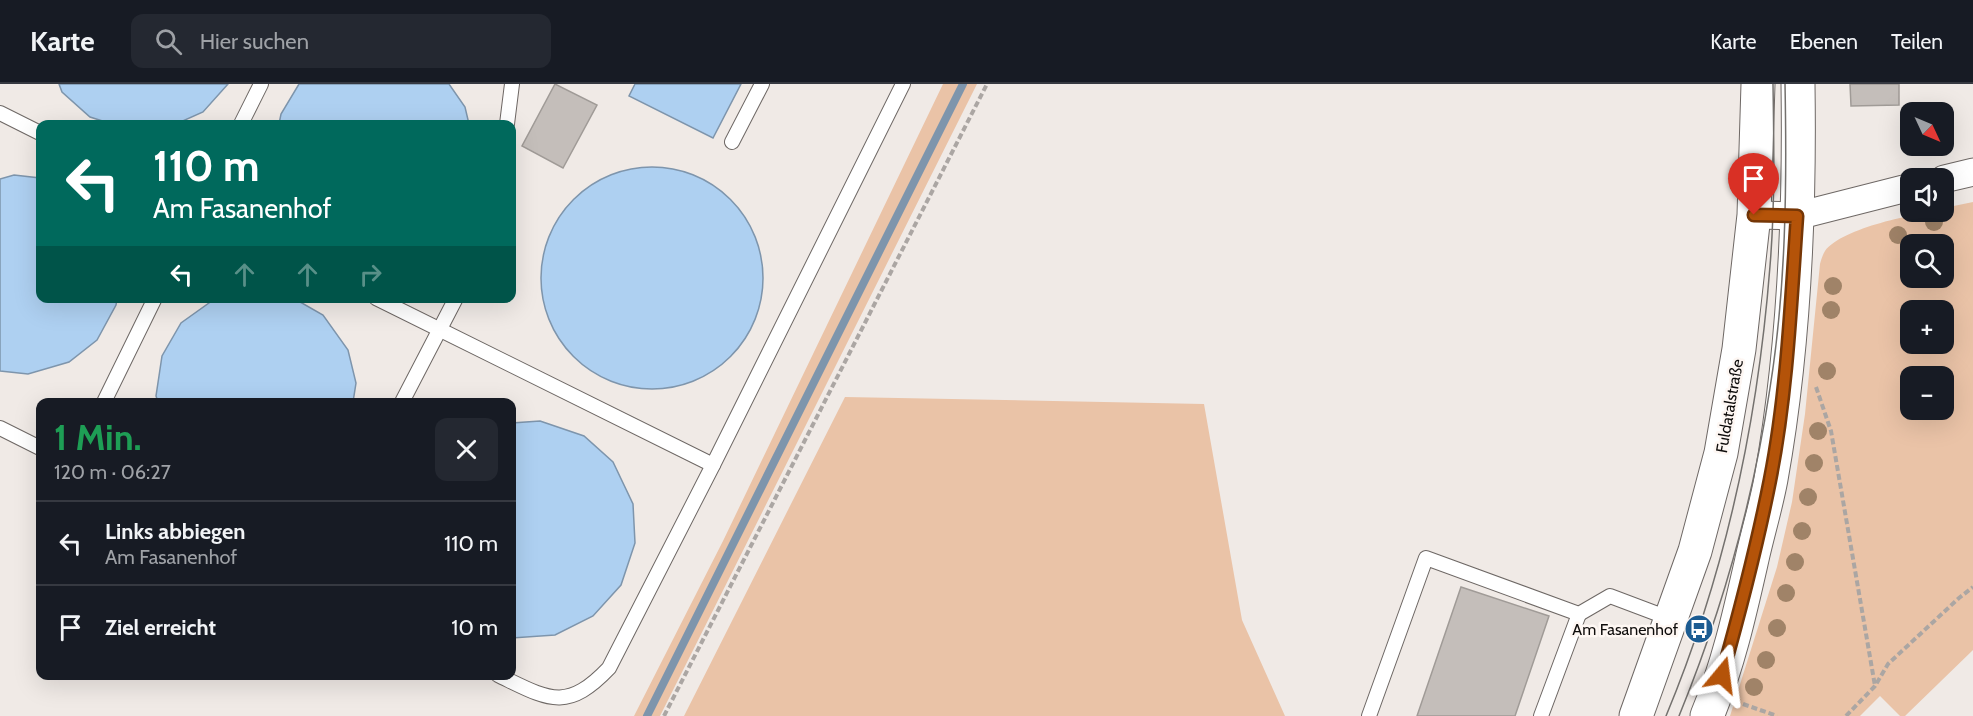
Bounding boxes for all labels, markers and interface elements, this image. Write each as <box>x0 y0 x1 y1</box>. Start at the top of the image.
search box <box>131 14 551 68</box>
text: Karte <box>30 24 95 58</box>
icon: search <box>152 25 185 58</box>
text: Hier suchen <box>200 28 309 55</box>
text: Karte <box>1710 29 1757 54</box>
text: Ebenen <box>1790 29 1858 54</box>
text: Teilen <box>1891 29 1943 54</box>
north arrow <box>1900 102 1954 156</box>
map controls <box>1900 102 1954 420</box>
text: 110 m <box>153 140 260 192</box>
icon: left <box>54 144 132 222</box>
pin <box>1728 153 1779 215</box>
icon: arrive <box>1737 162 1770 195</box>
button: sound <box>1900 168 1954 222</box>
text: Am Fasanenhof <box>153 192 331 225</box>
button: search <box>1900 234 1954 288</box>
icon: left <box>165 258 198 291</box>
icon: ahead <box>228 258 261 291</box>
icon: ahead <box>291 258 324 291</box>
icon: right <box>354 258 387 291</box>
button: + <box>1900 300 1954 354</box>
street label: Fuldatalstraße <box>1712 358 1747 455</box>
button: − <box>1900 366 1954 420</box>
text: 1 Min. <box>54 415 142 459</box>
button: close <box>435 418 498 481</box>
text: 120 m · 06:27 <box>54 460 171 484</box>
text: Links abbiegen <box>105 518 245 545</box>
icon: left <box>54 527 87 560</box>
text: 110 m <box>444 530 498 557</box>
text: Am Fasanenhof <box>105 545 237 569</box>
icon: arrive <box>54 611 87 644</box>
bus stop icon: Am Fasanenhof <box>1683 613 1715 645</box>
text: Ziel erreicht <box>105 614 216 641</box>
text: 10 m <box>451 614 498 641</box>
place label: Am Fasanenhof <box>1572 620 1679 639</box>
position arrow <box>1690 643 1754 707</box>

